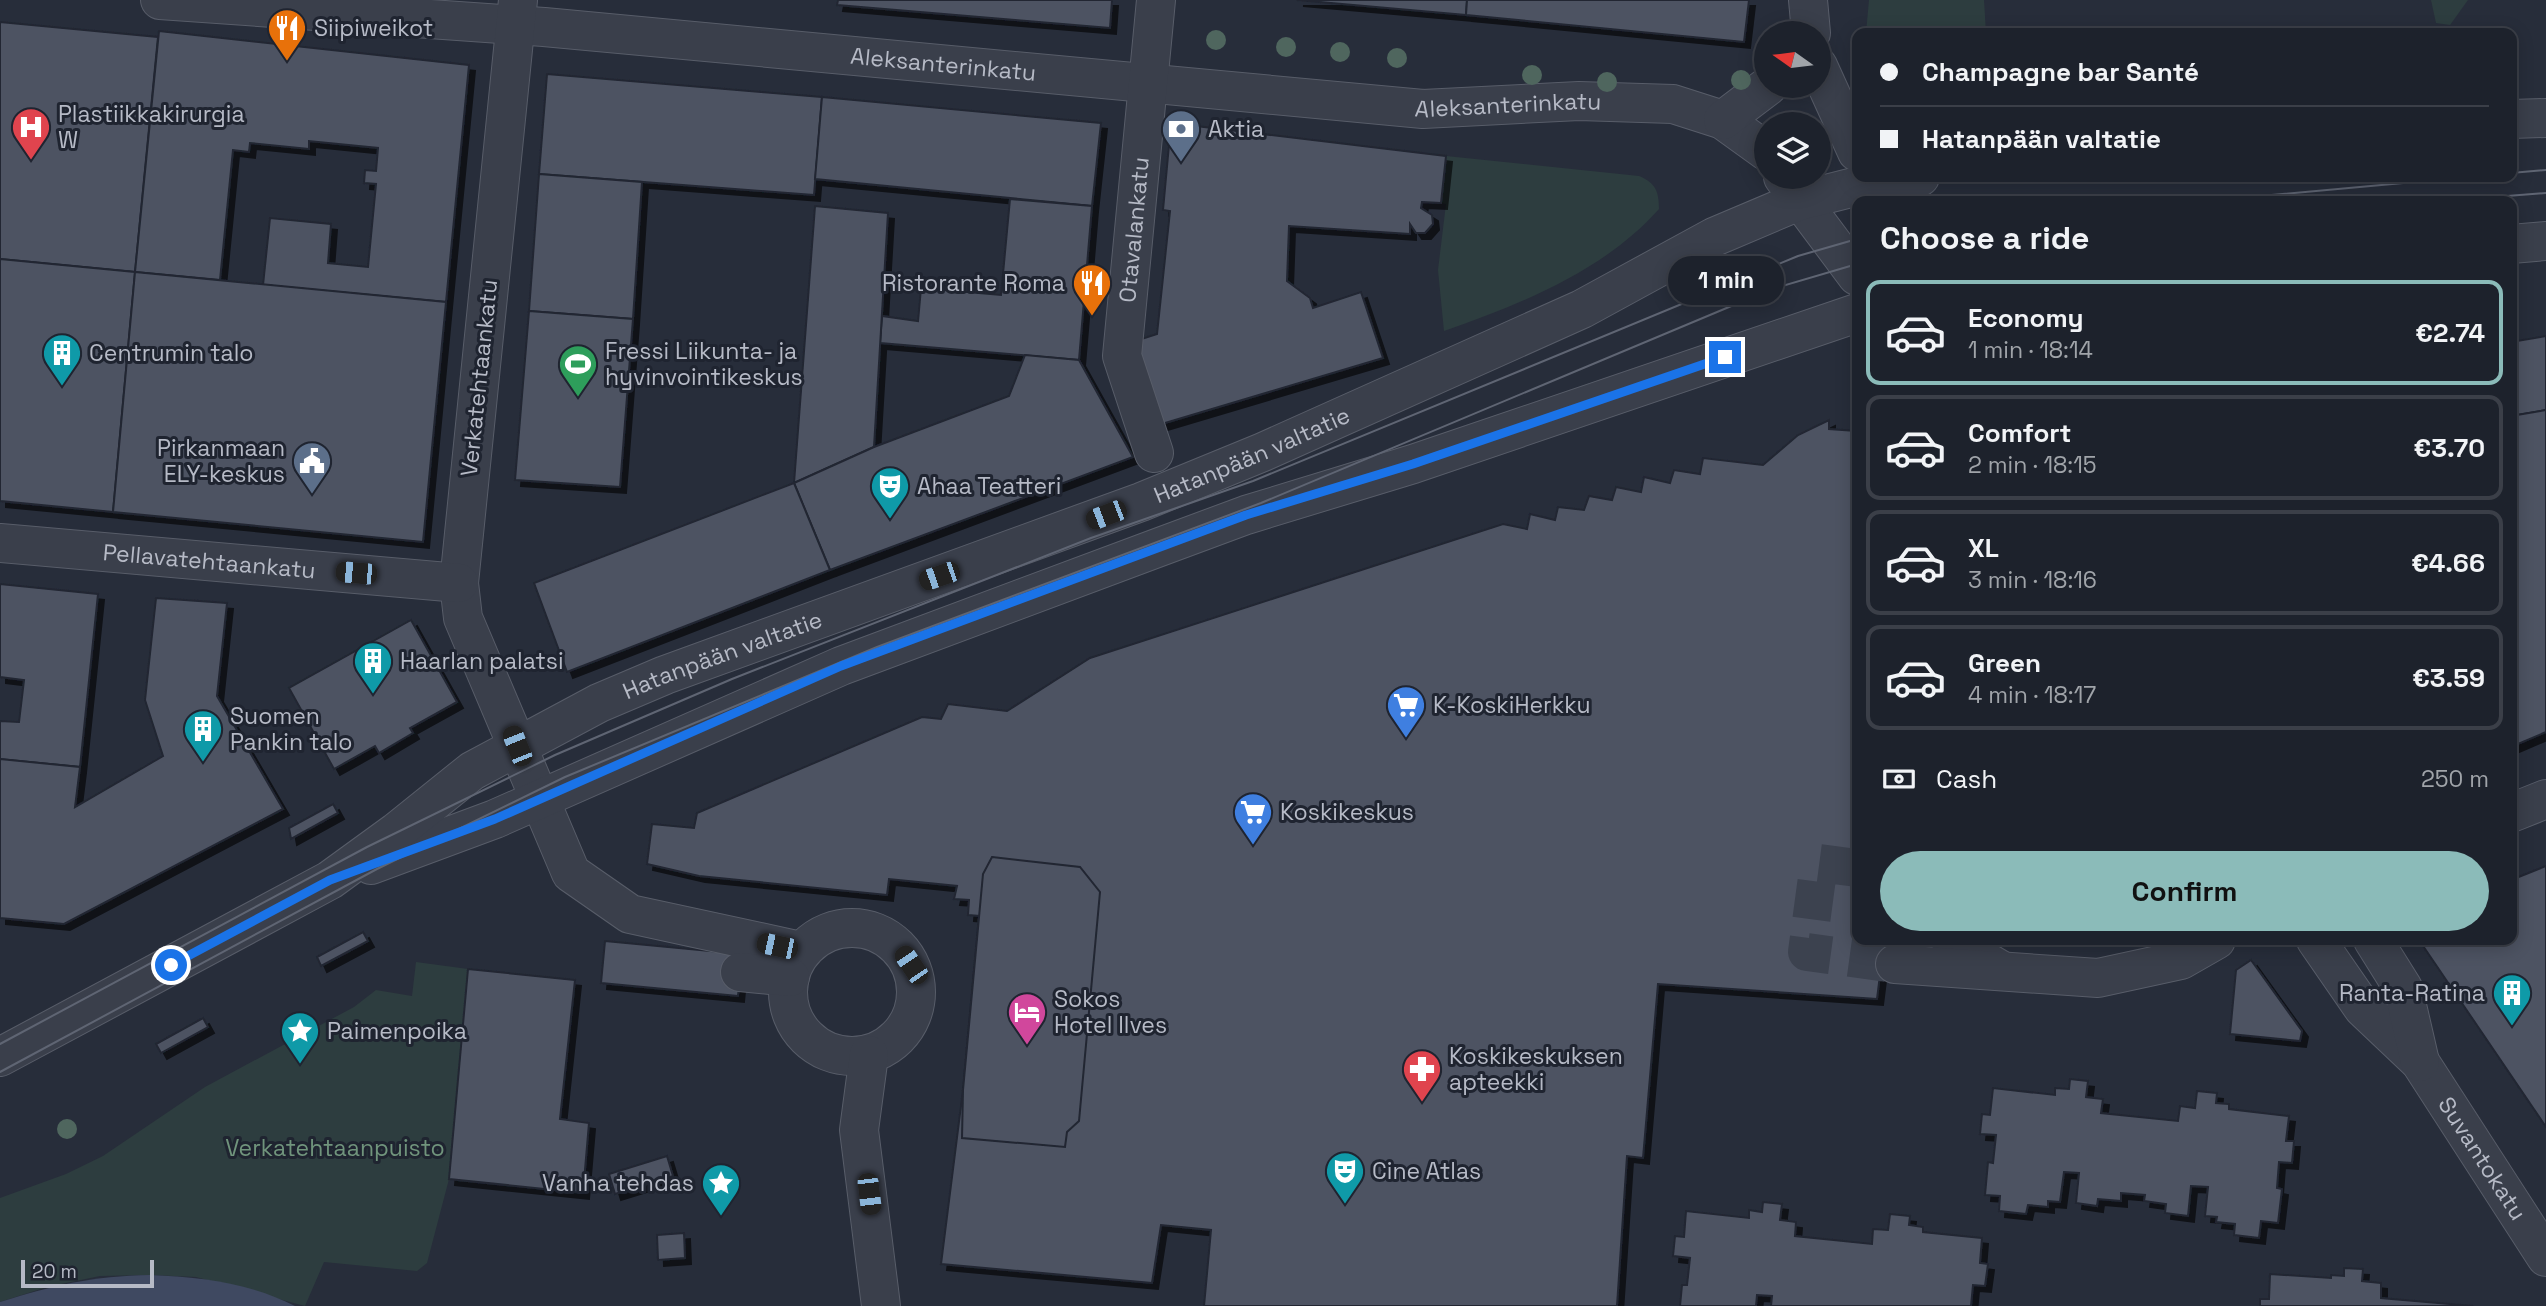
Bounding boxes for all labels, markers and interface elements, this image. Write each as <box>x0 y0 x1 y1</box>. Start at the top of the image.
restaurant icon: Siipiweikot <box>266 7 308 62</box>
place label: Siipiweikot <box>314 13 433 43</box>
north arrow <box>1754 21 1830 98</box>
map controls <box>1754 21 1831 189</box>
street label: Aleksanterinkatu <box>849 41 1038 88</box>
text: Champagne bar Santé <box>1922 55 2199 89</box>
street label: Aleksanterinkatu <box>1414 86 1602 125</box>
place label: Plastiikkakirurgia W <box>58 99 245 155</box>
hospital icon: Plastiikkakirurgia W <box>10 106 52 161</box>
bank icon: Aktia <box>1160 108 1202 163</box>
button: layers <box>1754 112 1831 189</box>
place label: Aktia <box>1208 114 1264 144</box>
text: Hatanpään valtatie <box>1922 122 2161 156</box>
street label: Otavalankatu <box>1112 156 1156 304</box>
text: Choose a ride <box>1880 218 2090 258</box>
callout: 1 min <box>1667 256 1783 304</box>
restaurant icon: Ristorante Roma <box>1071 262 1113 317</box>
text: 1 min <box>1698 265 1754 295</box>
place label: Ristorante Roma <box>882 268 1065 298</box>
street label: Verkatehtaankatu <box>454 278 504 478</box>
icon: car <box>1884 301 1947 364</box>
text: Economy <box>1968 301 2084 335</box>
text: €2.74 <box>2415 316 2485 350</box>
building icon: Centrumin talo <box>41 332 83 387</box>
text: 1 min · 18:14 <box>1968 335 2093 365</box>
place label: Fressi Liikunta- ja hyvinvointikeskus <box>605 336 803 392</box>
place label: Centrumin talo <box>89 338 254 368</box>
route end <box>1709 341 1741 373</box>
sports icon: Fressi Liikunta- ja hyvinvointikeskus <box>557 343 599 398</box>
street label: Hatanpään valtatie <box>1149 400 1355 510</box>
icon: car <box>1884 416 1947 479</box>
text: Comfort <box>1968 416 2071 450</box>
text: €3.70 <box>2414 431 2485 465</box>
place label: Pirkanmaan ELY-keskus <box>157 433 285 489</box>
public building icon: Pirkanmaan ELY-keskus <box>291 440 333 495</box>
text: 2 min · 18:15 <box>1968 450 2097 480</box>
theatre icon: Ahaa Teatteri <box>869 465 911 520</box>
place label: Ahaa Teatteri <box>917 471 1061 501</box>
car <box>1083 498 1130 532</box>
icon: car <box>1884 531 1947 594</box>
text: XL <box>1968 531 1999 565</box>
street label: Pellavatehtaankatu <box>102 537 317 585</box>
text: €4.66 <box>2411 546 2485 580</box>
car <box>916 559 963 593</box>
car <box>335 561 378 585</box>
text: 3 min · 18:16 <box>1968 565 2097 595</box>
street label: Hatanpään valtatie <box>618 604 826 706</box>
building icon: Haarlan palatsi <box>352 640 394 695</box>
place label: Haarlan palatsi <box>400 646 564 676</box>
icon: car <box>1884 646 1947 709</box>
text: Green <box>1968 646 2041 680</box>
text: €3.59 <box>2412 661 2485 695</box>
text: 4 min · 18:17 <box>1968 680 2096 710</box>
supermarket icon: K-KoskiHerkku <box>1385 684 1427 739</box>
place label: K-KoskiHerkku <box>1433 690 1591 720</box>
place label: Suomen Pankin talo <box>230 701 353 757</box>
building icon: Suomen Pankin talo <box>182 708 224 763</box>
car <box>500 723 535 769</box>
icon: cash <box>1880 760 1918 798</box>
text: Cash <box>1936 762 1997 796</box>
text: 250 m <box>2421 764 2489 794</box>
supermarket icon: Koskikeskus <box>1232 791 1274 846</box>
place label: Koskikeskus <box>1280 797 1414 827</box>
button: Confirm <box>1880 851 2489 931</box>
car <box>755 931 800 961</box>
car <box>891 942 932 988</box>
route start <box>155 949 187 981</box>
building icon: Ranta-Ratina <box>2491 972 2533 1027</box>
place label: Ranta-Ratina <box>2339 978 2485 1008</box>
place label: Sokos Hotel Ilves <box>1054 984 1167 1040</box>
hotel icon: Sokos Hotel Ilves <box>1006 991 1048 1046</box>
place icon: Paimenpoika <box>279 1010 321 1065</box>
place label: Paimenpoika <box>327 1016 467 1046</box>
place label: Koskikeskuksen apteekki <box>1449 1041 1623 1097</box>
pharmacy icon: Koskikeskuksen apteekki <box>1401 1048 1443 1103</box>
street label: Suvantokatu <box>2431 1091 2533 1226</box>
park label: Verkatehtaanpuisto <box>225 1133 445 1163</box>
theatre icon: Cine Atlas <box>1324 1150 1366 1205</box>
place label: Cine Atlas <box>1372 1156 1481 1186</box>
place icon: Vanha tehdas <box>700 1162 742 1217</box>
place label: Vanha tehdas <box>542 1168 694 1198</box>
car <box>857 1172 882 1216</box>
scale bar <box>21 1257 154 1289</box>
text: 20 m <box>32 1259 77 1284</box>

